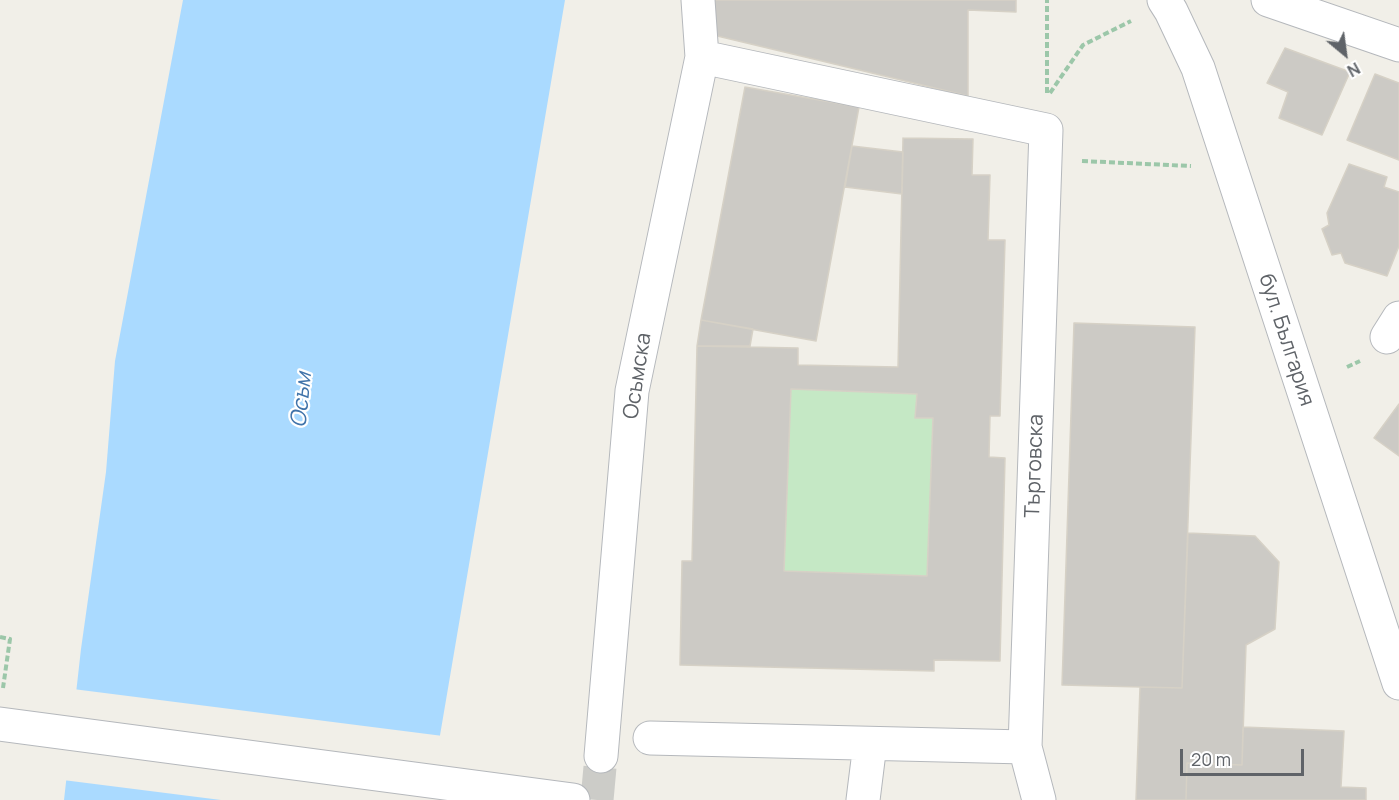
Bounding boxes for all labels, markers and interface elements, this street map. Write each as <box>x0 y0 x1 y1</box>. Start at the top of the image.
north arrow <box>1315 24 1375 84</box>
text: N <box>1343 57 1364 82</box>
street label: бул. България <box>1253 271 1319 409</box>
street label: Осъмска <box>619 331 657 421</box>
water label: Осъм <box>286 371 318 429</box>
street label: Търговска <box>1021 414 1049 518</box>
scale bar <box>1183 737 1308 775</box>
text: 20 m <box>1191 747 1231 771</box>

